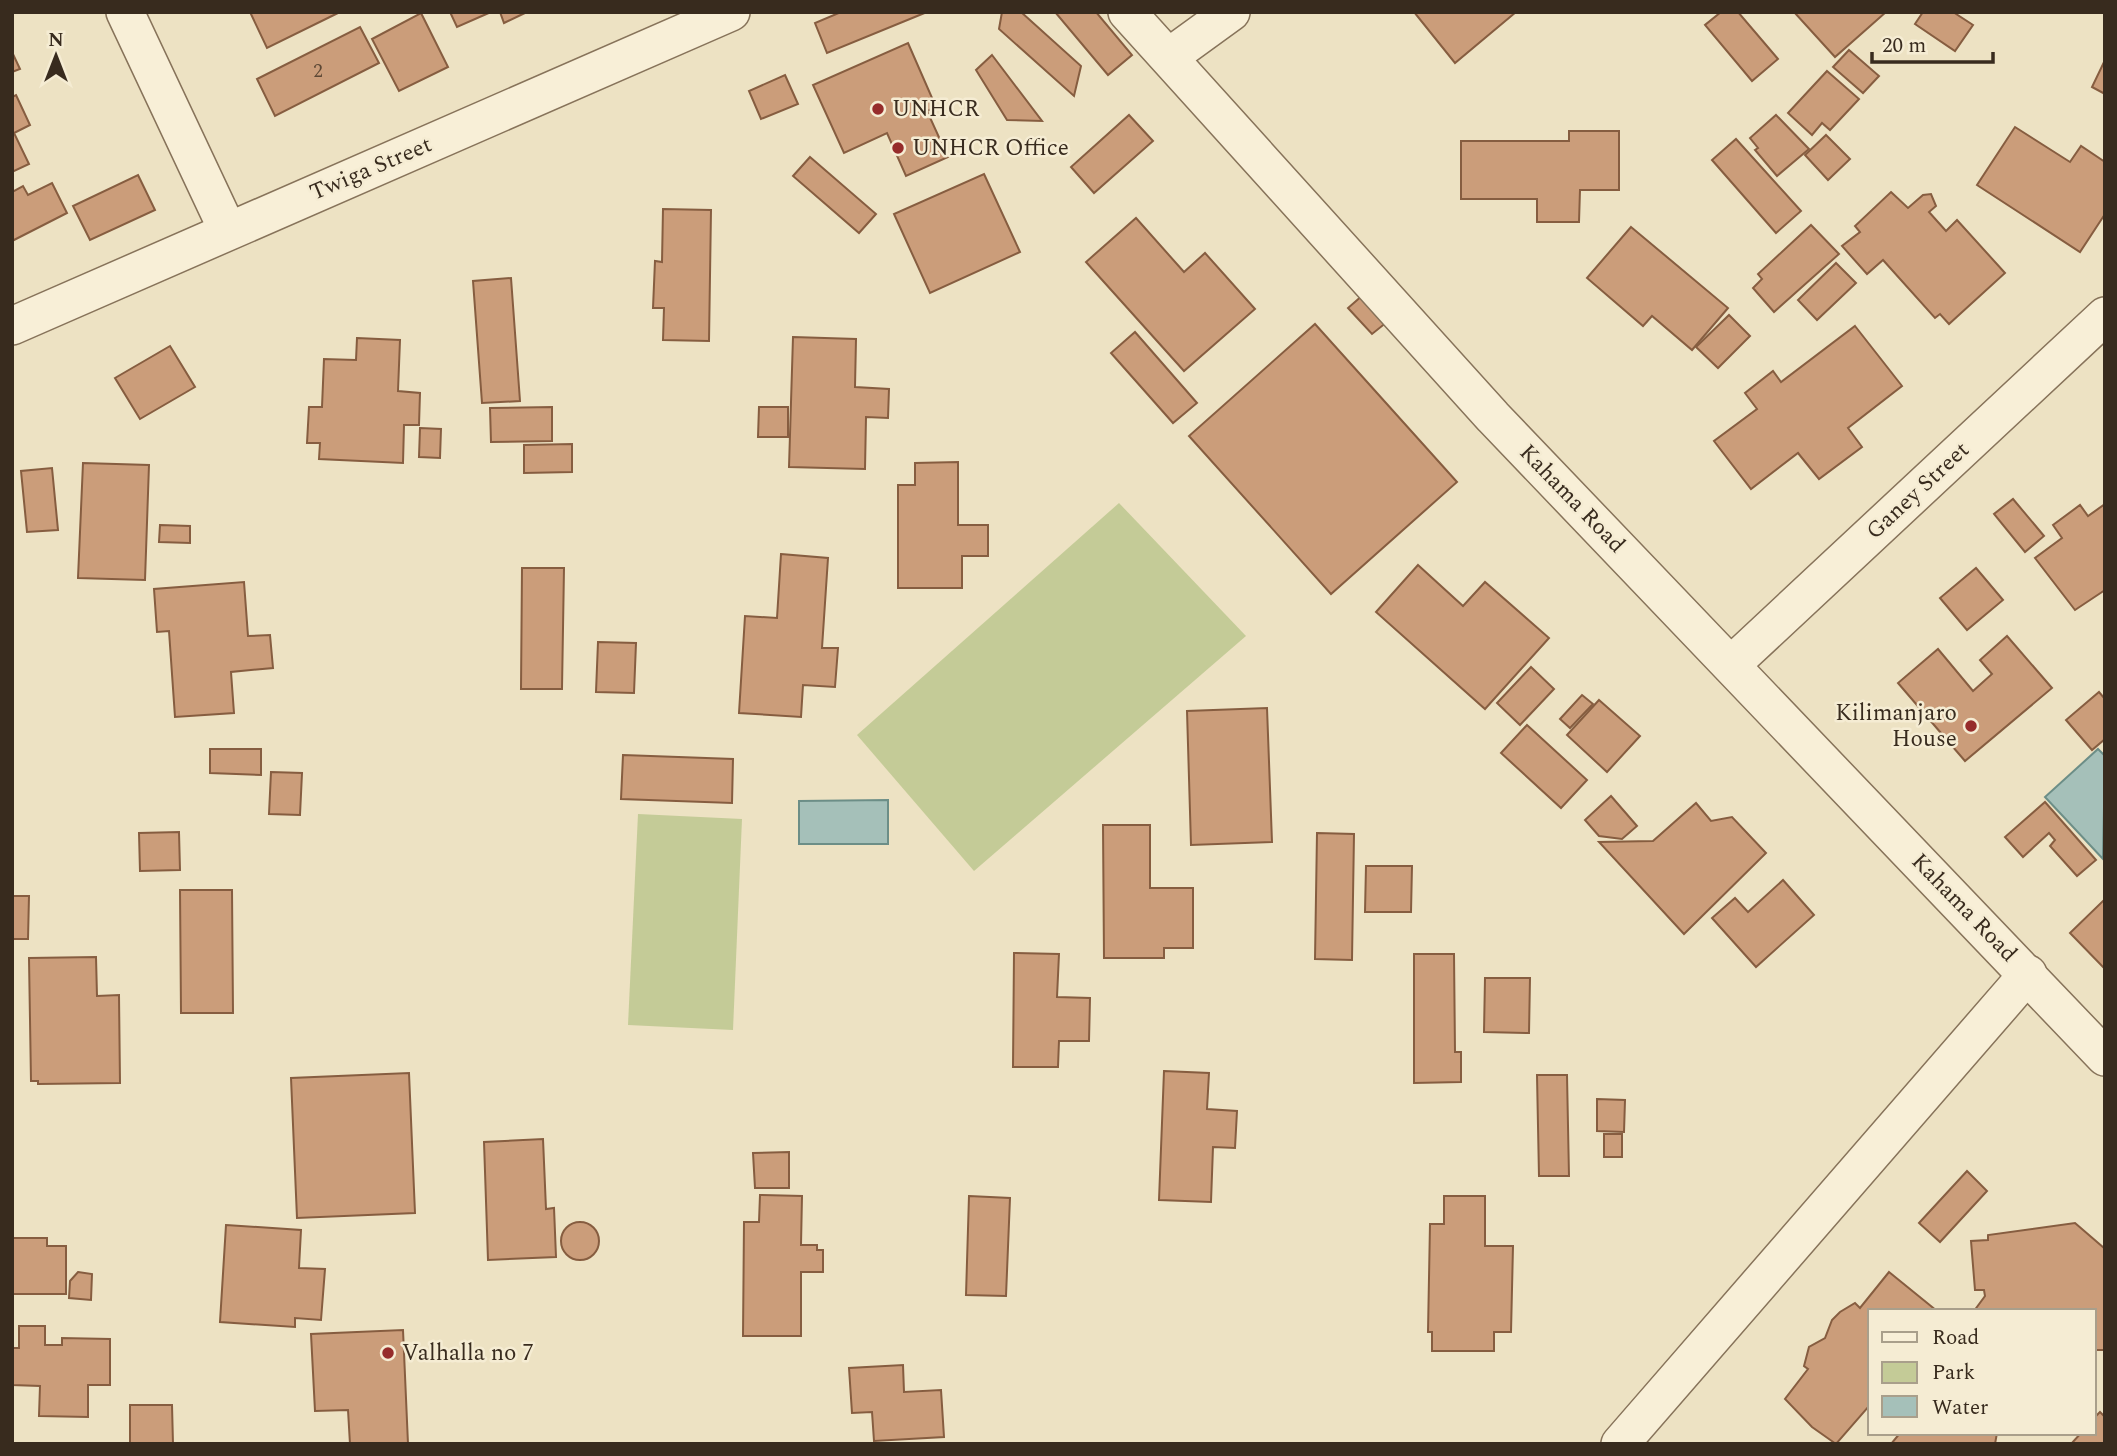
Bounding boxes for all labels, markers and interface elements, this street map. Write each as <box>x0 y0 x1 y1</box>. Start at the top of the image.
north arrow <box>21 21 91 91</box>
scale bar <box>1872 21 1993 65</box>
text: N <box>48 26 64 55</box>
text: 20 m <box>1882 30 1926 62</box>
house number: 2 <box>313 57 323 86</box>
place label: UNHCR <box>892 92 980 127</box>
marker: UNHCR <box>870 101 886 117</box>
street label: Twiga Street <box>304 128 438 210</box>
place label: UNHCR Office <box>912 131 1069 166</box>
marker: UNHCR Office <box>890 140 906 156</box>
street label: Ganey Street <box>1858 434 1978 548</box>
street label: Kahama Road <box>1511 436 1633 562</box>
place label: Kilimanjaro House <box>1835 696 1957 757</box>
marker: Kilimanjaro House <box>1963 718 1979 734</box>
street label: Kahama Road <box>1903 845 2025 971</box>
legend <box>1868 1309 2096 1435</box>
text: Road <box>1932 1322 1979 1354</box>
place label: Valhalla no 7 <box>402 1336 534 1371</box>
marker: Valhalla no 7 <box>380 1345 396 1361</box>
text: Park <box>1932 1357 1976 1389</box>
text: Water <box>1932 1392 1988 1424</box>

